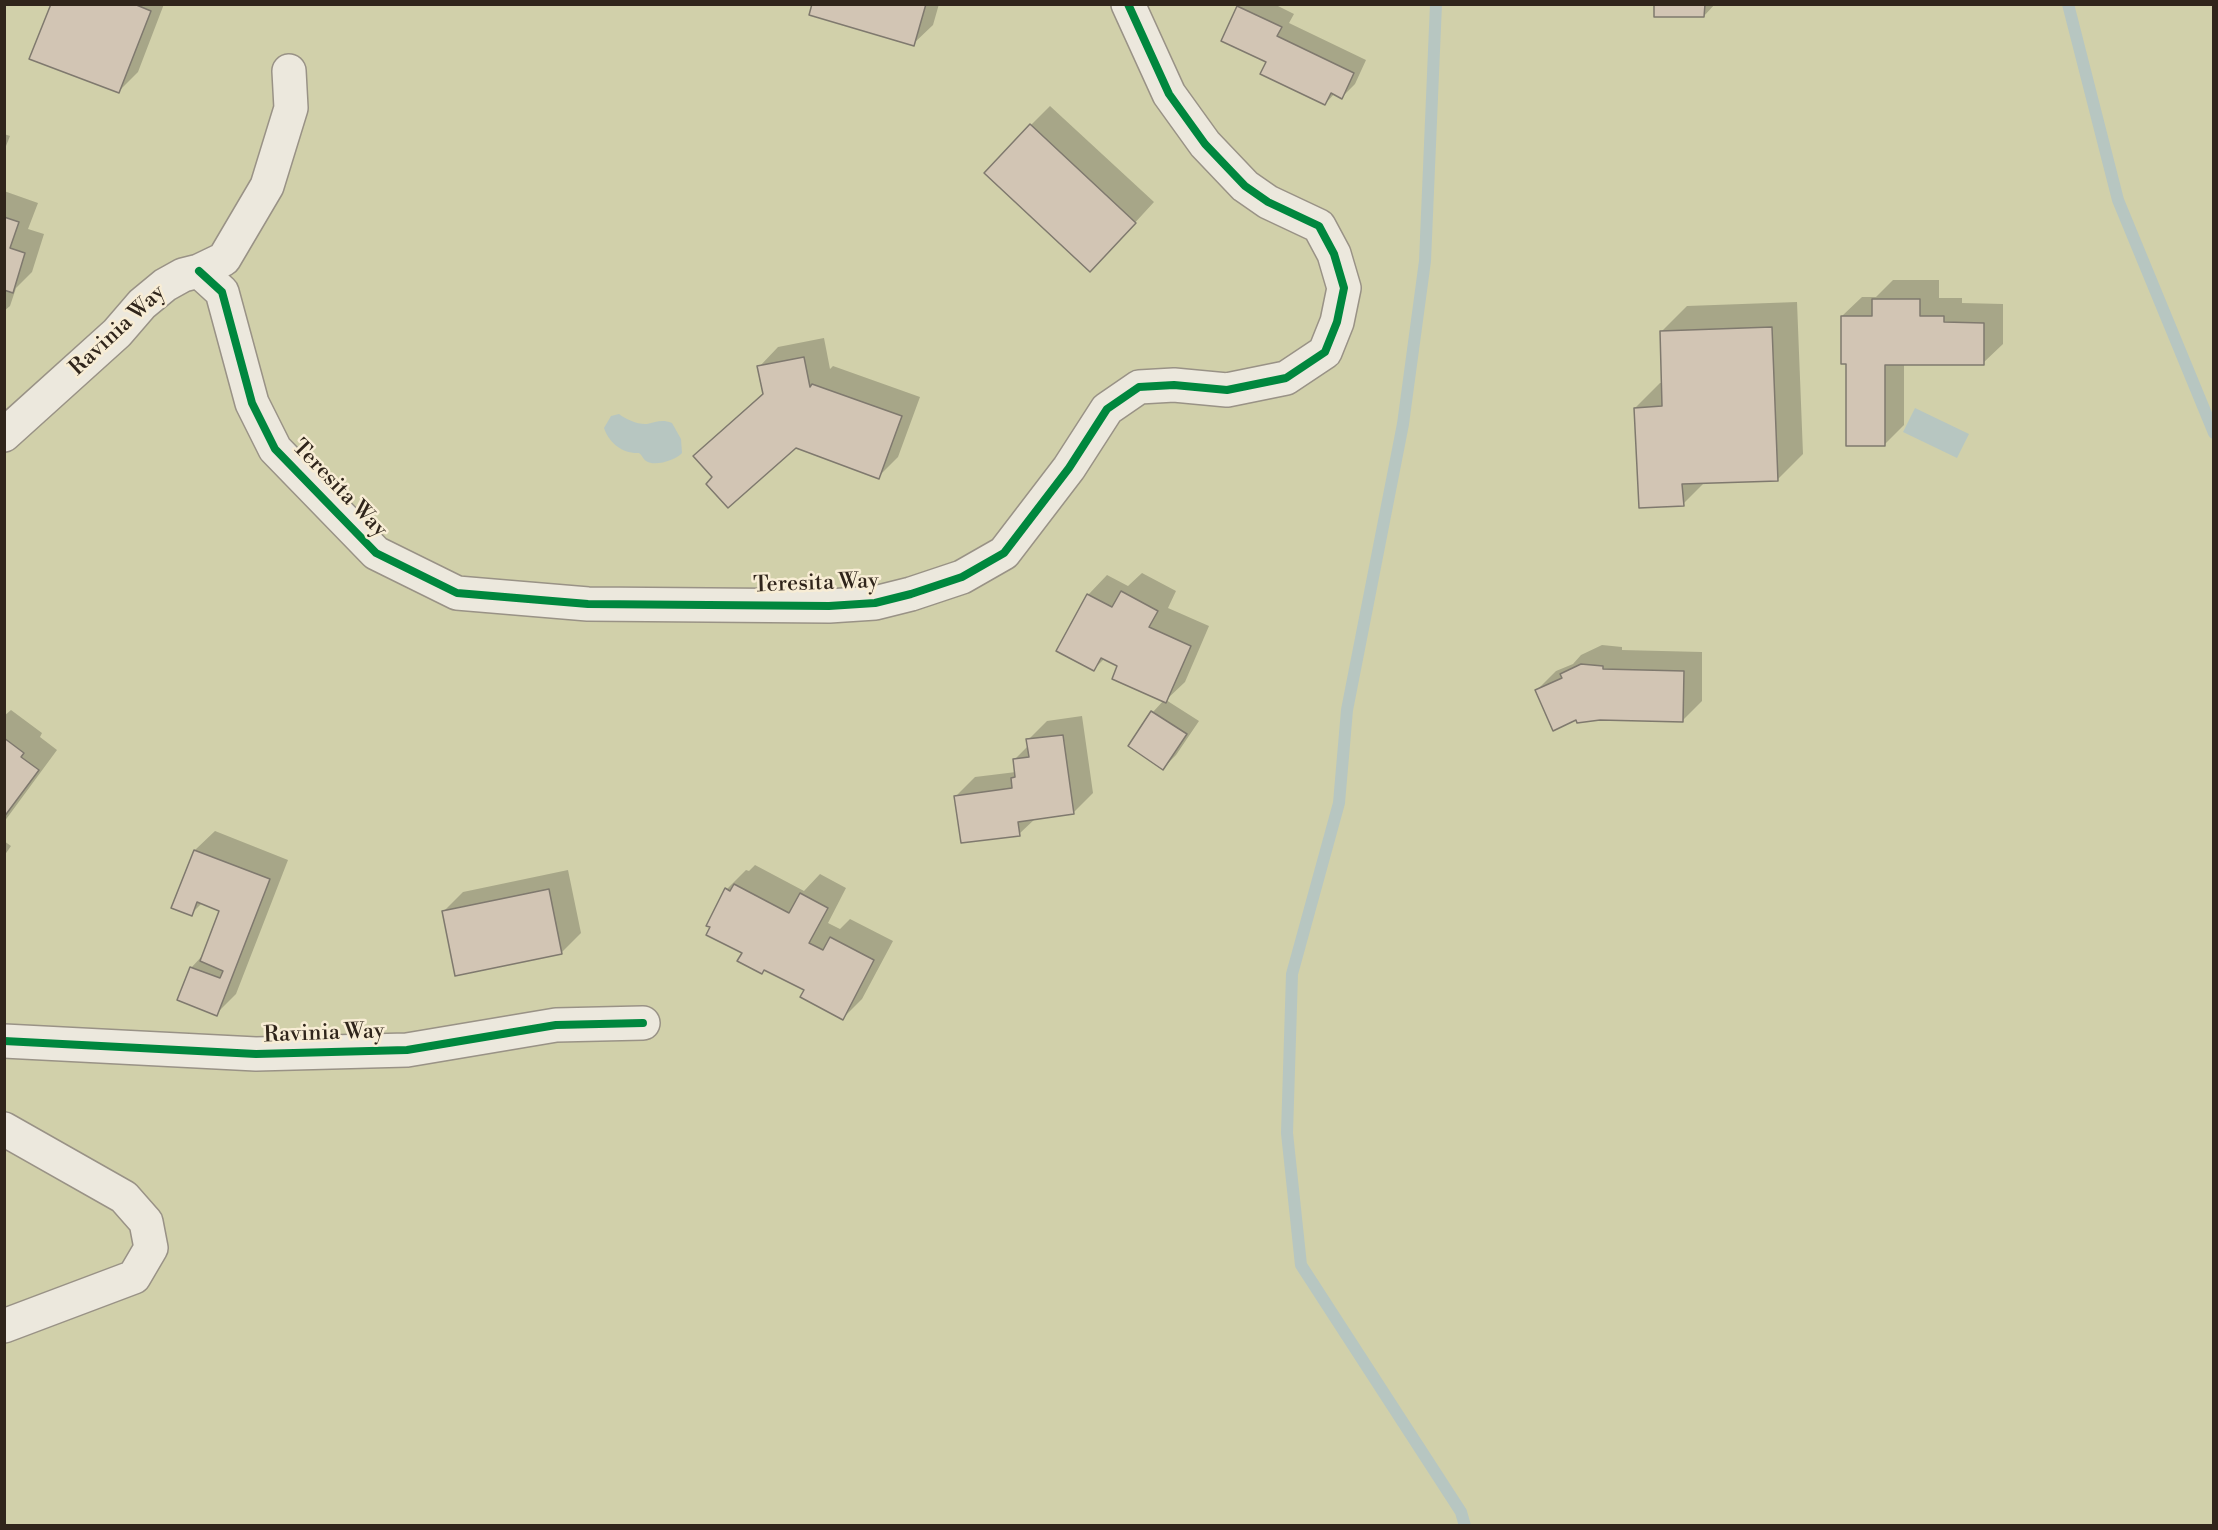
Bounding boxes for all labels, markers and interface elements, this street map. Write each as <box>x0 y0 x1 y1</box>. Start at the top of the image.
street label: Ravinia Way <box>65 280 171 382</box>
street label: Teresita Way <box>286 435 392 543</box>
street label: Teresita Way <box>753 569 879 599</box>
street label: Ravinia Way <box>263 1019 385 1049</box>

